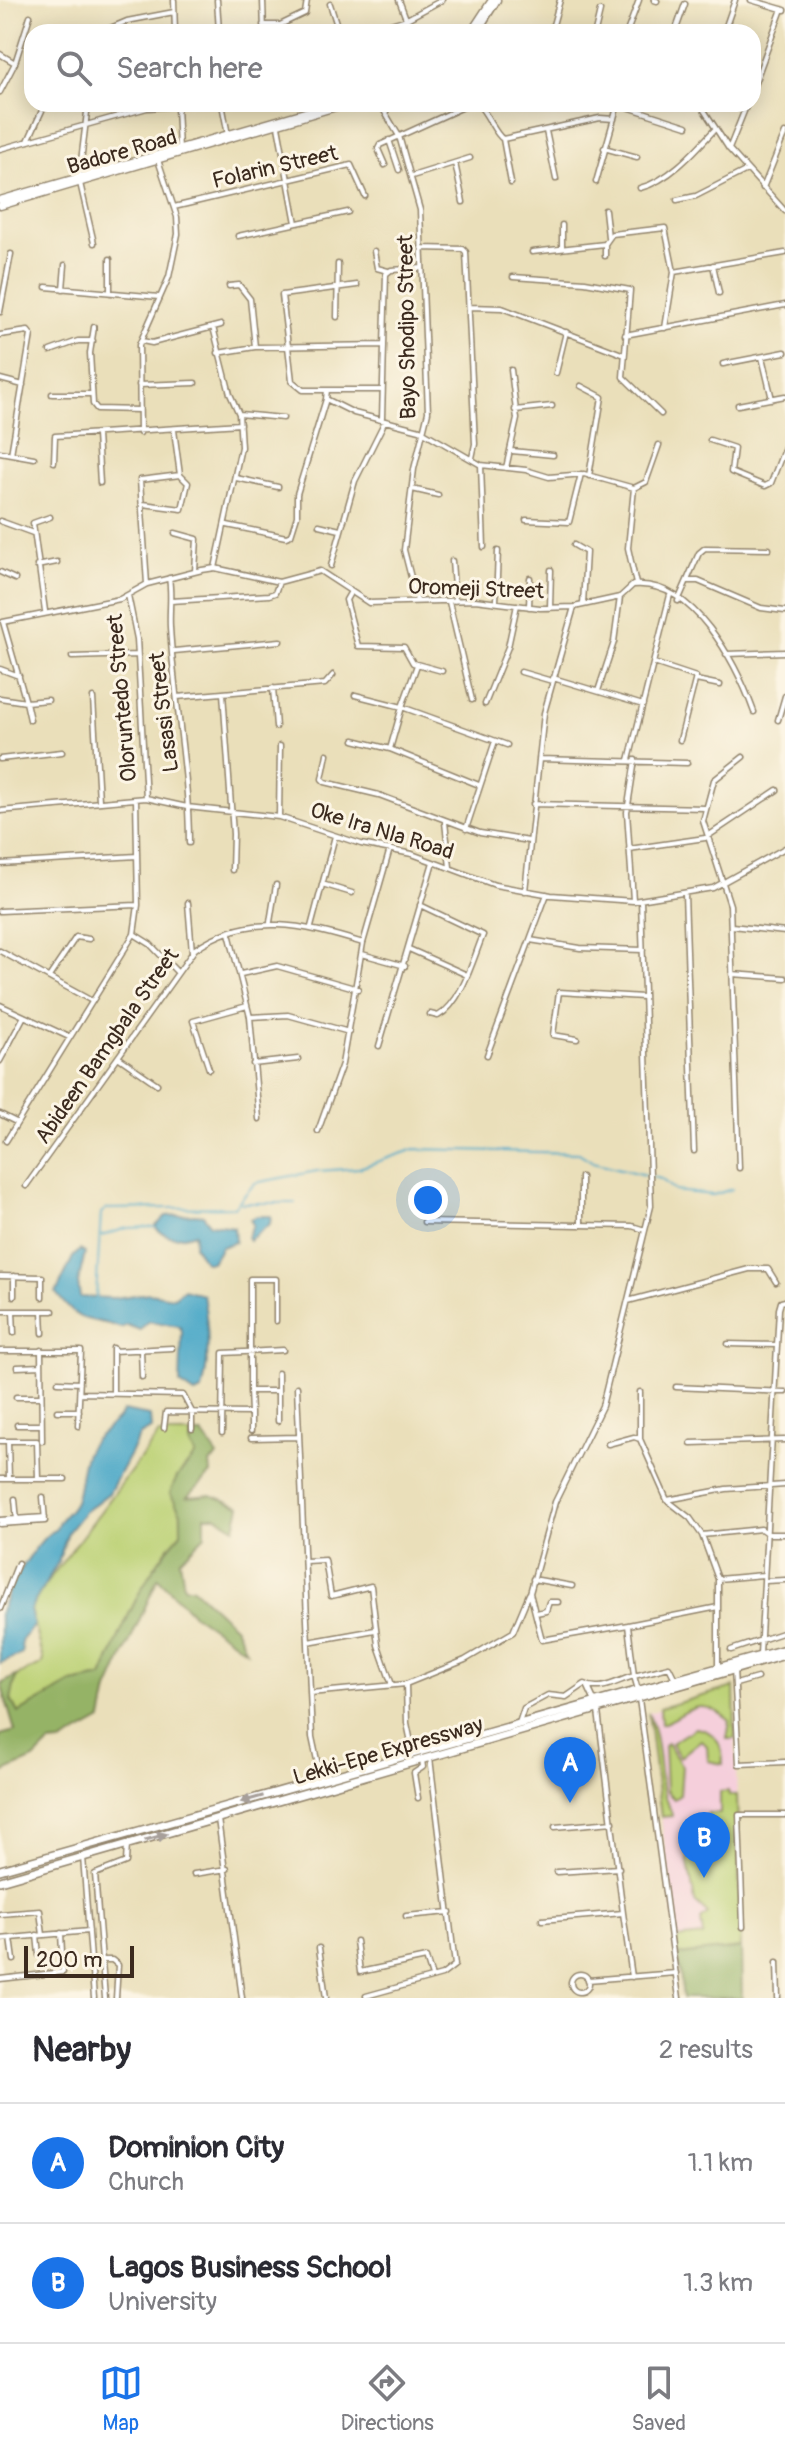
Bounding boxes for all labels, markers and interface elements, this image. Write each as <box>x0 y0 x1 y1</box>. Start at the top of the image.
search box <box>24 24 761 112</box>
icon: search <box>52 46 96 90</box>
text: Search here <box>116 50 263 87</box>
street label: Badore Road <box>64 123 180 181</box>
street label: Folarin Street <box>210 139 341 195</box>
street label: Bayo Shodipo Street <box>391 234 423 420</box>
street label: Oromeji Street <box>407 573 545 605</box>
street label: Oloruntedo Street <box>101 613 143 783</box>
street label: Lasasi Street <box>143 650 185 774</box>
street label: Oke Ira Nla Road <box>307 796 457 866</box>
street label: Abideen Bamgbala Street <box>29 943 185 1149</box>
your location <box>408 1180 448 1220</box>
street label: Lekki-Epe Expressway <box>290 1710 486 1792</box>
pin: A <box>544 1737 596 1803</box>
one-way arrow <box>239 1793 263 1806</box>
pin: B <box>678 1812 730 1878</box>
one-way arrow <box>143 1830 168 1842</box>
scale bar <box>24 1942 134 1978</box>
text: 200 m <box>36 1946 103 1974</box>
text: Nearby <box>32 2029 131 2072</box>
text: 2 results <box>659 2034 753 2066</box>
text: Dominion City <box>108 2129 284 2166</box>
text: A <box>50 2147 66 2179</box>
text: 1.1 km <box>687 2147 753 2179</box>
text: Church <box>108 2166 184 2198</box>
text: Lagos Business School <box>108 2249 392 2286</box>
text: B <box>51 2267 65 2299</box>
text: 1.3 km <box>683 2267 753 2299</box>
text: University <box>108 2286 217 2318</box>
tab: Map <box>99 2361 143 2437</box>
tab: Directions <box>341 2361 434 2437</box>
tab: Saved <box>632 2361 686 2437</box>

